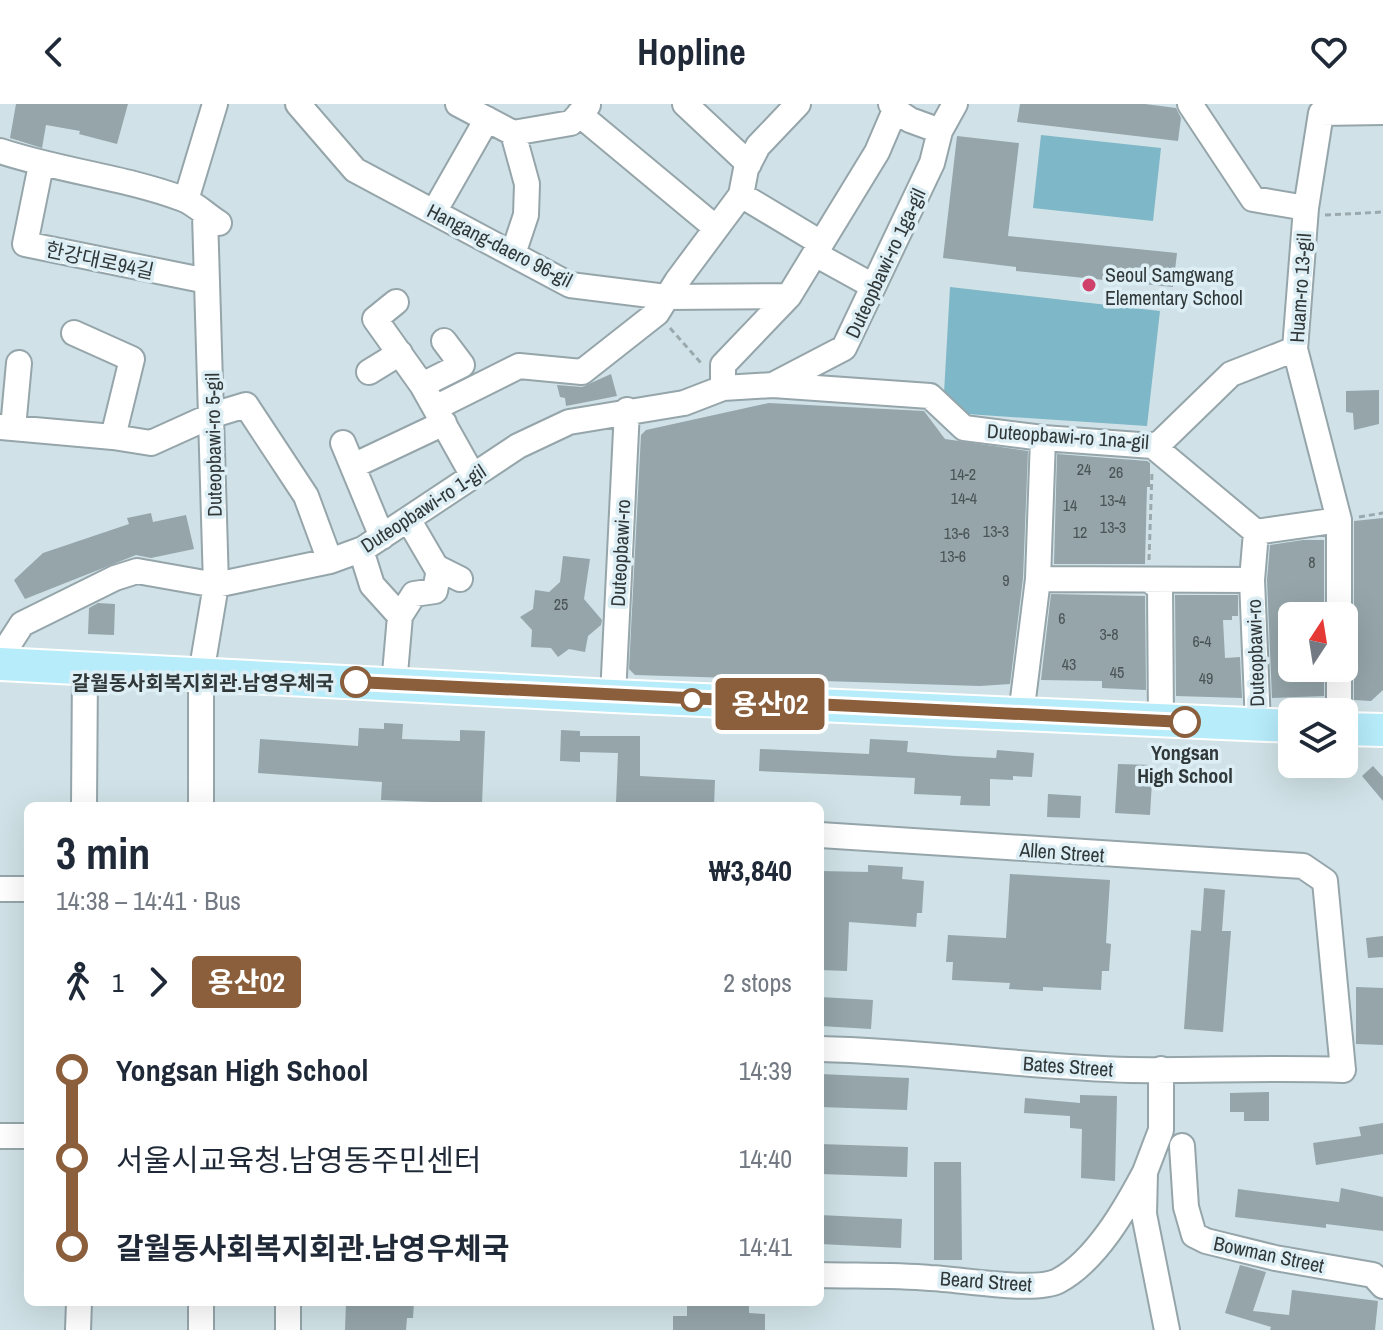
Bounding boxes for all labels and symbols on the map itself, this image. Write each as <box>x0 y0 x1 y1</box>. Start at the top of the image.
street label: Duteopbawi-ro 1ga-gil <box>838 184 932 342</box>
street label: Hangang-daero 96-gil <box>423 197 577 293</box>
street label: Huam-ro 13-gil <box>1283 233 1317 343</box>
street label: 한강대로94길 <box>43 235 157 285</box>
place label: Seoul Samgwang Elementary School <box>1105 261 1243 311</box>
marker: Seoul Samgwang Elementary School <box>1080 276 1098 294</box>
street label: Duteopbawi-ro 5-gil <box>198 373 228 517</box>
street label: Duteopbawi-ro 1na-gil <box>986 417 1150 455</box>
street label: Duteopbawi-ro 1-gil <box>355 457 491 559</box>
house number: 24 <box>1077 458 1091 480</box>
house number: 26 <box>1109 461 1123 483</box>
house number: 14-2 <box>950 463 976 485</box>
house number: 14-4 <box>951 487 977 509</box>
house number: 13-4 <box>1100 489 1126 511</box>
house number: 14 <box>1063 494 1077 516</box>
street label: Duteopbawi-ro <box>604 499 636 607</box>
house number: 13-3 <box>1100 516 1126 538</box>
house number: 13-3 <box>983 520 1009 542</box>
house number: 12 <box>1073 521 1087 543</box>
house number: 13-6 <box>944 522 970 544</box>
house number: 13-6 <box>940 545 966 567</box>
house number: 8 <box>1308 551 1316 573</box>
house number: 9 <box>1002 569 1010 591</box>
house number: 25 <box>554 593 568 615</box>
street label: Duteopbawi-ro <box>1240 599 1270 707</box>
north arrow <box>1278 602 1358 682</box>
house number: 6 <box>1058 607 1066 629</box>
house number: 3-8 <box>1100 623 1118 645</box>
house number: 6-4 <box>1193 630 1211 652</box>
house number: 43 <box>1062 653 1076 675</box>
house number: 45 <box>1110 661 1124 683</box>
marker: 갈월동사회복지회관.남영우체국 <box>341 667 371 697</box>
house number: 49 <box>1199 667 1213 689</box>
place label: 갈월동사회복지회관.남영우체국 <box>72 669 334 696</box>
line badge: 용산02 <box>714 678 826 730</box>
unlabelled marker <box>681 689 703 711</box>
marker: Yongsan High School <box>1170 707 1200 737</box>
place label: Yongsan High School <box>1137 739 1233 789</box>
street label: Allen Street <box>1018 836 1106 868</box>
street label: Bates Street <box>1022 1049 1114 1083</box>
street label: Bowman Street <box>1211 1229 1327 1279</box>
street label: Beard Street <box>939 1264 1033 1298</box>

